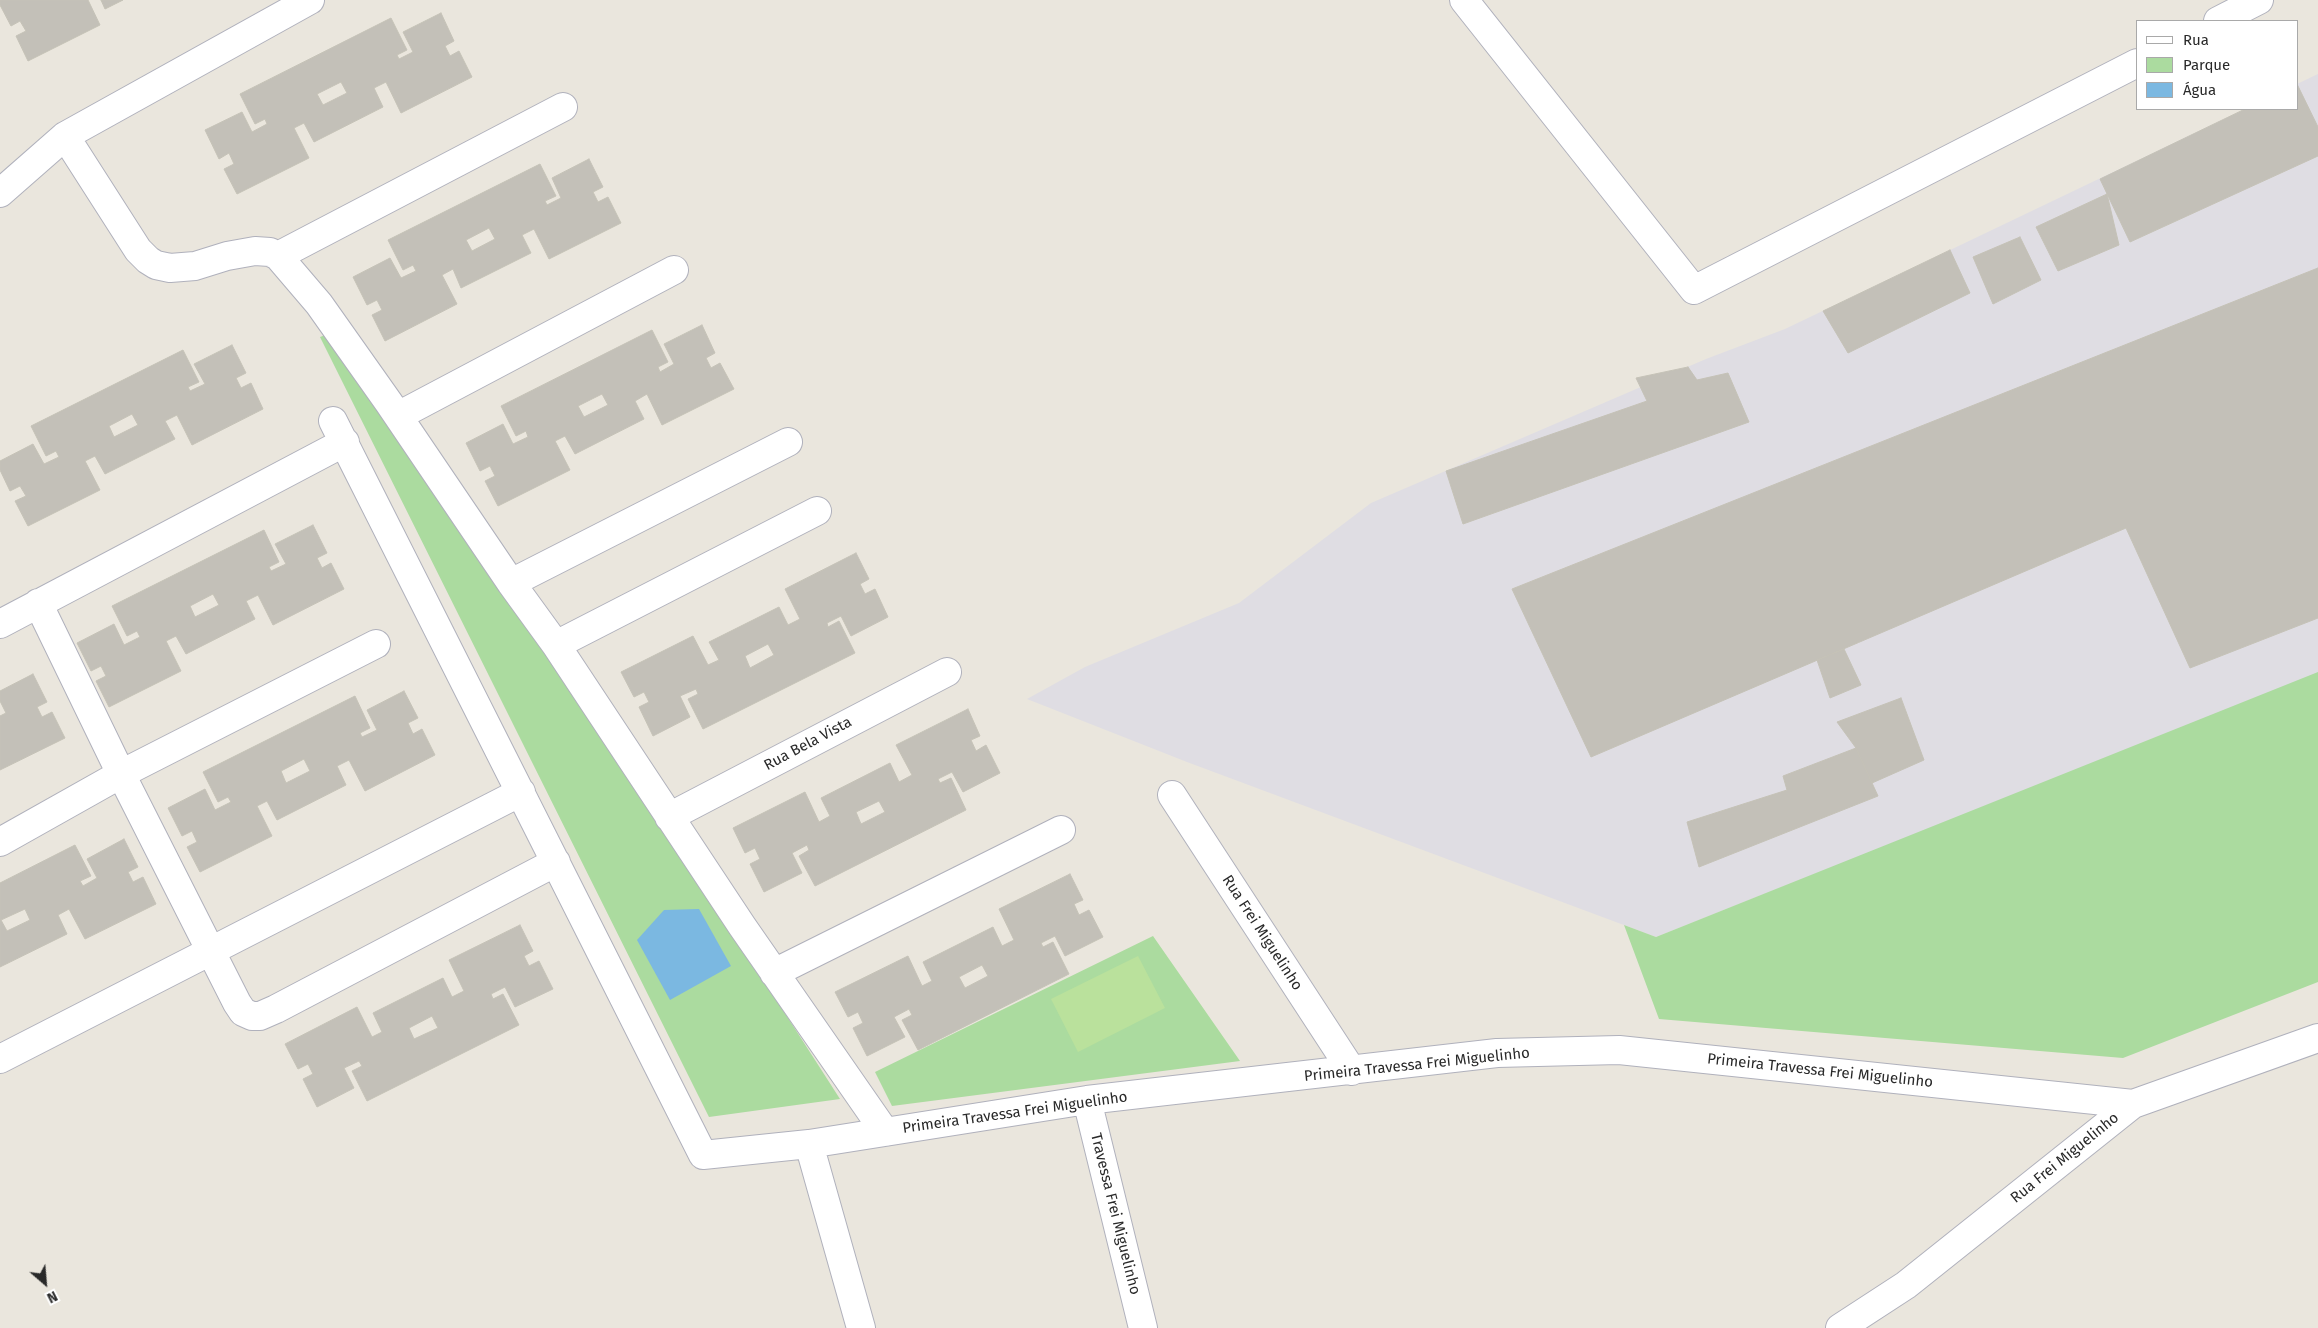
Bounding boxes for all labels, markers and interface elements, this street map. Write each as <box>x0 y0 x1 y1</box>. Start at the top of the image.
legend <box>2136 20 2298 110</box>
text: Rua <box>2183 31 2209 49</box>
text: Parque <box>2183 56 2230 74</box>
text: Água <box>2183 81 2216 99</box>
street label: Rua Bela Vista <box>761 713 855 775</box>
street label: Rua Frei Miguelinho <box>1218 872 1306 994</box>
street label: Primeira Travessa Frei Miguelinho <box>1303 1044 1531 1086</box>
street label: Primeira Travessa Frei Miguelinho <box>1706 1050 1934 1092</box>
street label: Primeira Travessa Frei Miguelinho <box>901 1088 1129 1138</box>
street label: Rua Frei Miguelinho <box>2007 1109 2123 1207</box>
street label: Travessa Frei Miguelinho <box>1086 1131 1144 1297</box>
north arrow <box>20 1258 70 1308</box>
text: N <box>44 1287 60 1306</box>

